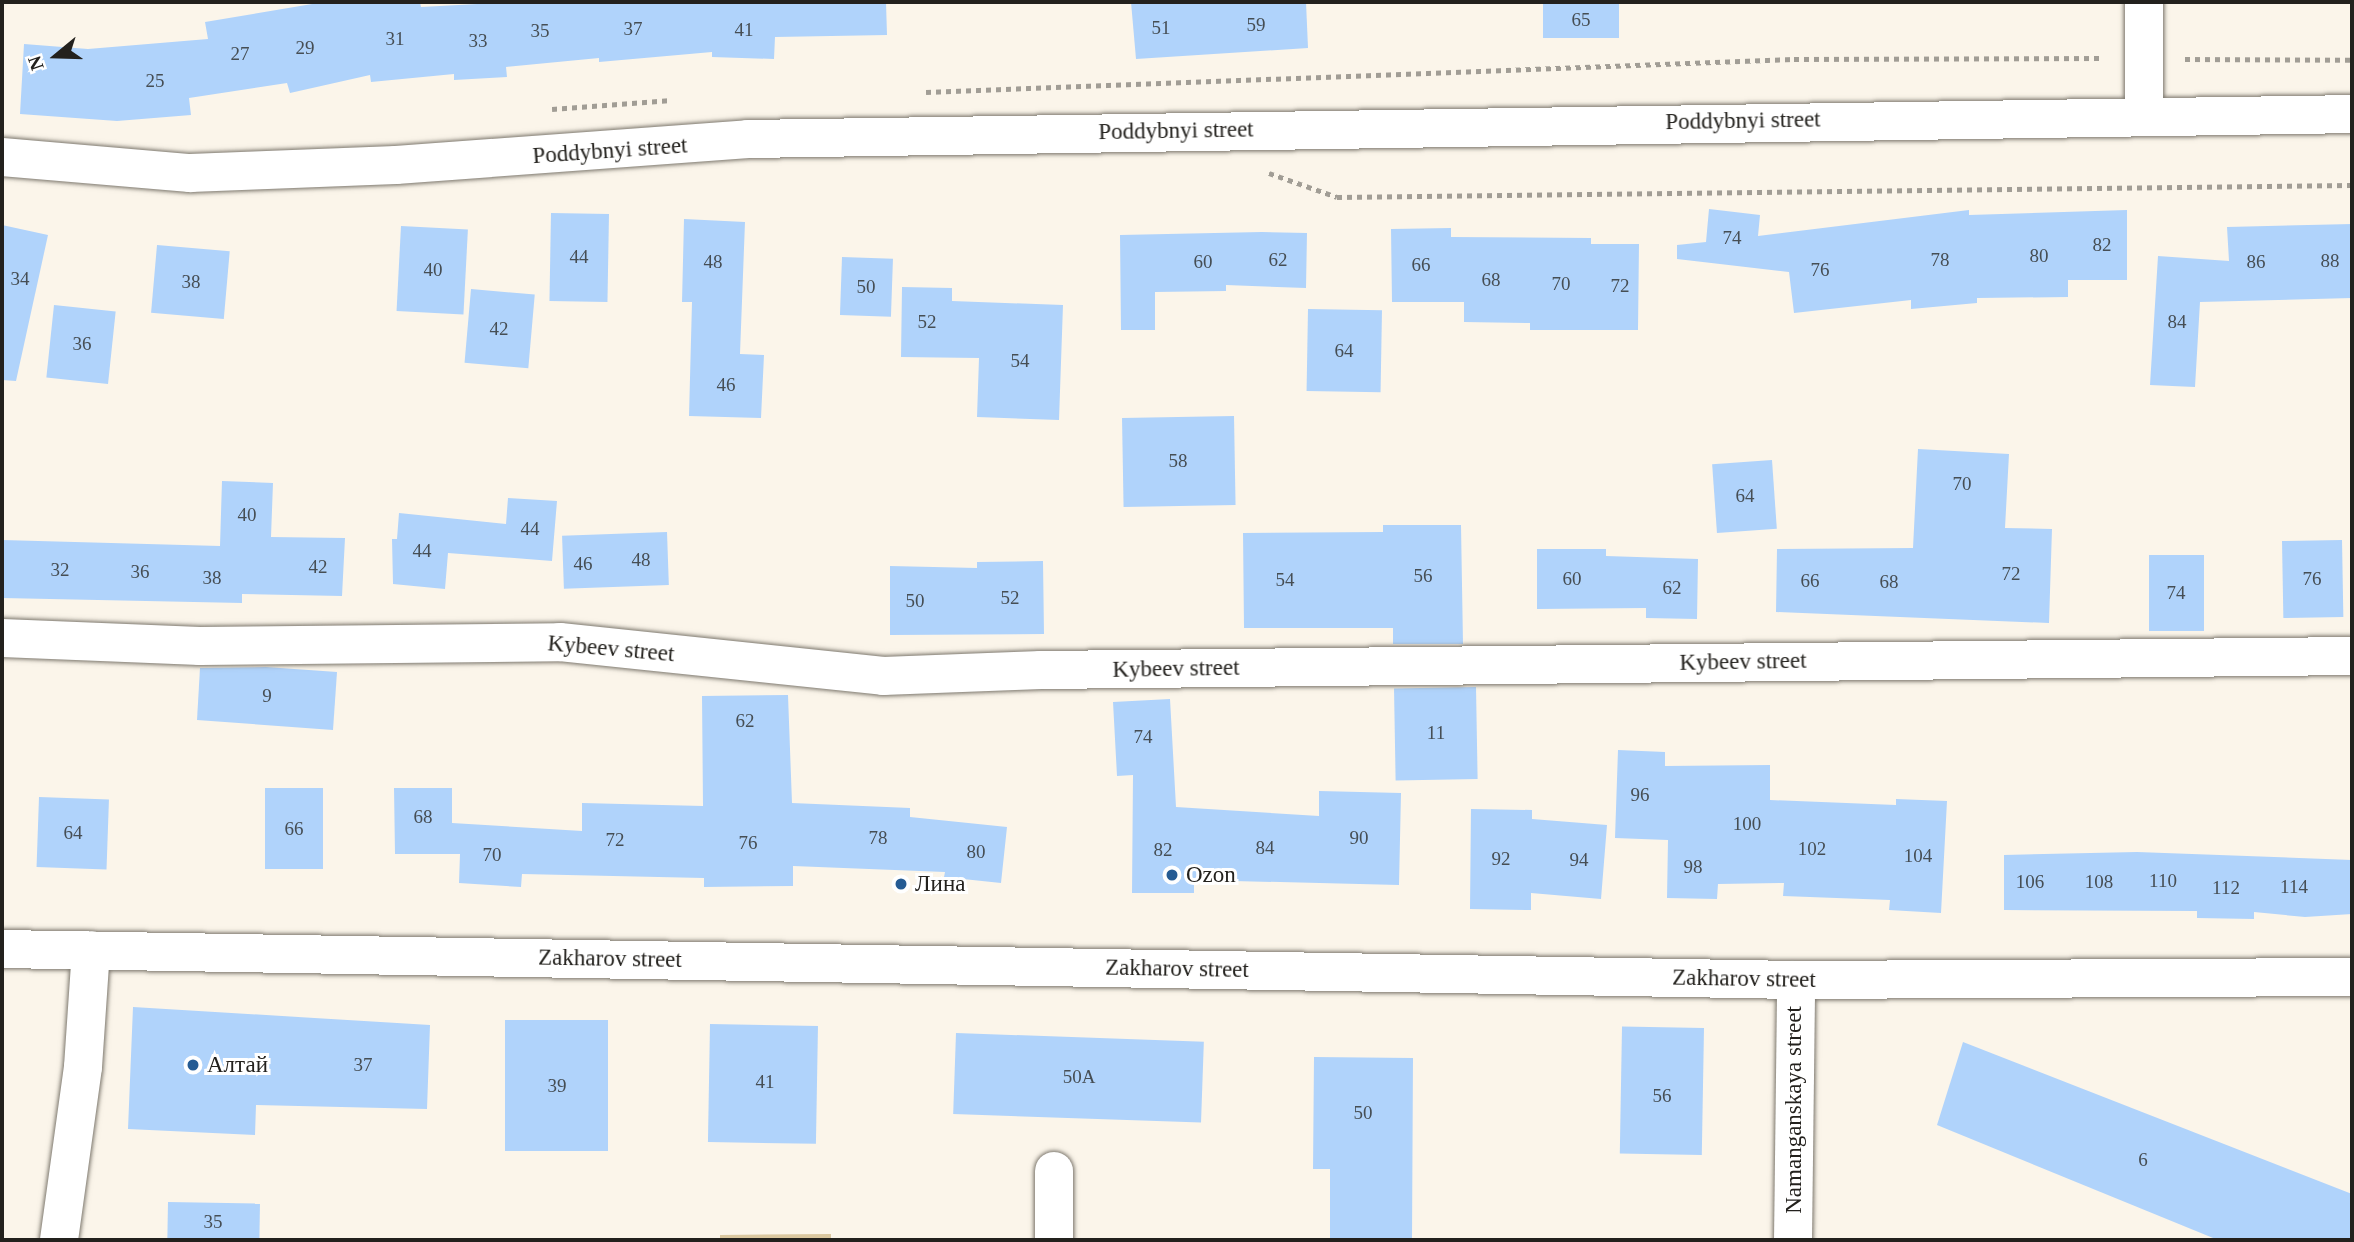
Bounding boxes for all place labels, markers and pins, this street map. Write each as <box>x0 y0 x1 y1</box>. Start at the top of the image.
place label: Ozon <box>1186 861 1236 889</box>
marker: Ozon <box>1164 867 1180 883</box>
place label: Лина <box>915 870 965 898</box>
marker: Лина <box>893 876 909 892</box>
place label: Алтай <box>207 1051 268 1079</box>
marker: Алтай <box>185 1057 201 1073</box>

